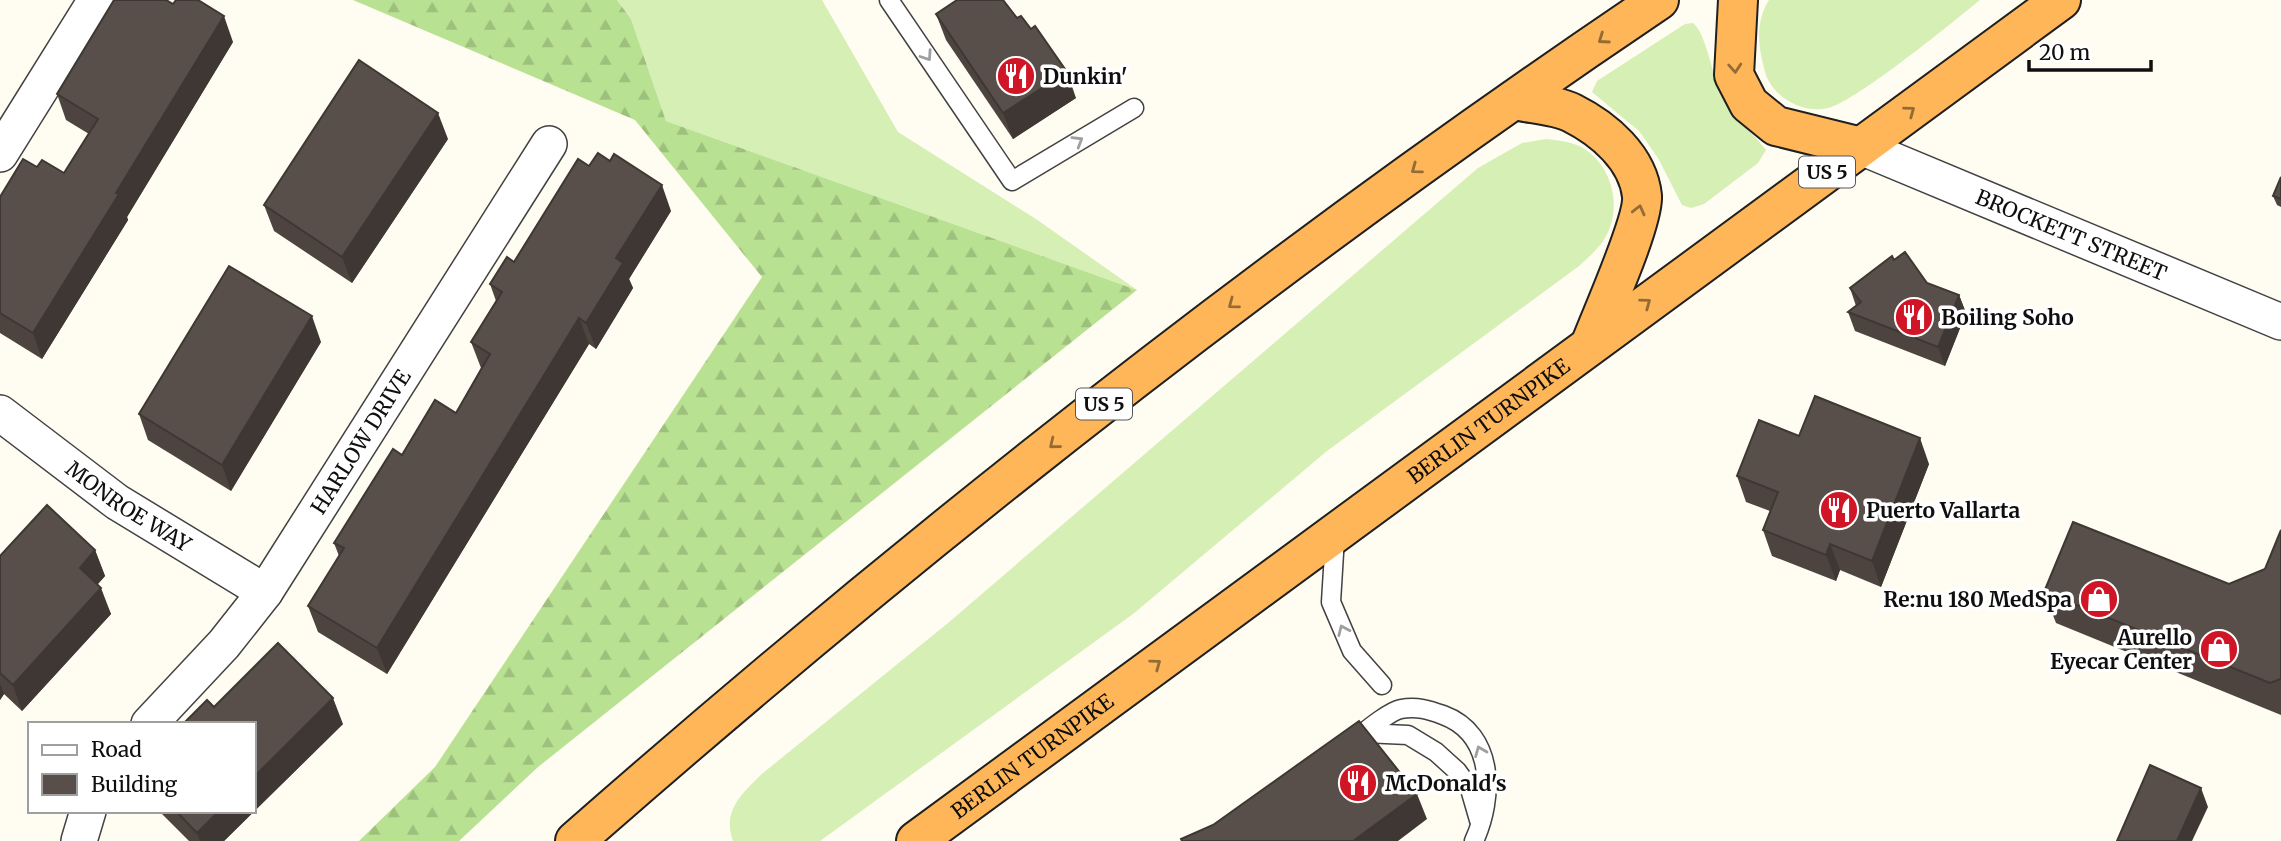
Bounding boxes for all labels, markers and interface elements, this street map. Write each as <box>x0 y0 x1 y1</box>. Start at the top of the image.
scale bar <box>2029 28 2152 72</box>
one-way arrow <box>1598 31 1611 43</box>
text: 20 m <box>2039 39 2091 66</box>
one-way arrow <box>919 48 931 61</box>
restaurant icon: Dunkin' <box>995 55 1037 97</box>
place label: Dunkin' <box>1043 63 1127 90</box>
one-way arrow <box>1727 63 1742 74</box>
one-way arrow <box>1902 107 1915 120</box>
one-way arrow <box>1071 136 1084 149</box>
road number: US 5 <box>1799 156 1855 188</box>
one-way arrow <box>1411 161 1424 173</box>
street label: BROCKETT STREET <box>1972 183 2171 287</box>
one-way arrow <box>1631 204 1645 216</box>
one-way arrow <box>1228 295 1241 308</box>
restaurant icon: Boiling Soho <box>1893 296 1935 338</box>
one-way arrow <box>1638 298 1651 311</box>
place label: Boiling Soho <box>1941 304 2074 331</box>
street label: BERLIN TURNPIKE <box>1402 352 1575 489</box>
street label: HARLOW DRIVE <box>304 364 417 519</box>
road number: US 5 <box>1076 388 1132 420</box>
one-way arrow <box>1049 436 1062 448</box>
street label: MONROE WAY <box>61 455 197 558</box>
restaurant icon: Puerto Vallarta <box>1818 489 1860 531</box>
place label: Puerto Vallarta <box>1866 497 2021 524</box>
shop icon: Re:nu 180 MedSpa <box>2078 578 2120 620</box>
place label: Re:nu 180 MedSpa <box>1883 586 2072 613</box>
place label: Aurello Eyecar Center <box>2050 624 2192 675</box>
one-way arrow <box>1337 625 1351 637</box>
shop icon: Aurello Eyecar Center <box>2198 628 2240 670</box>
one-way arrow <box>1149 660 1161 672</box>
street label: BERLIN TURNPIKE <box>946 687 1119 824</box>
legend <box>28 722 256 813</box>
text: Road <box>91 736 142 763</box>
one-way arrow <box>1475 746 1489 758</box>
restaurant icon: McDonald's <box>1337 762 1379 804</box>
place label: McDonald's <box>1385 770 1507 797</box>
text: Building <box>91 771 178 798</box>

